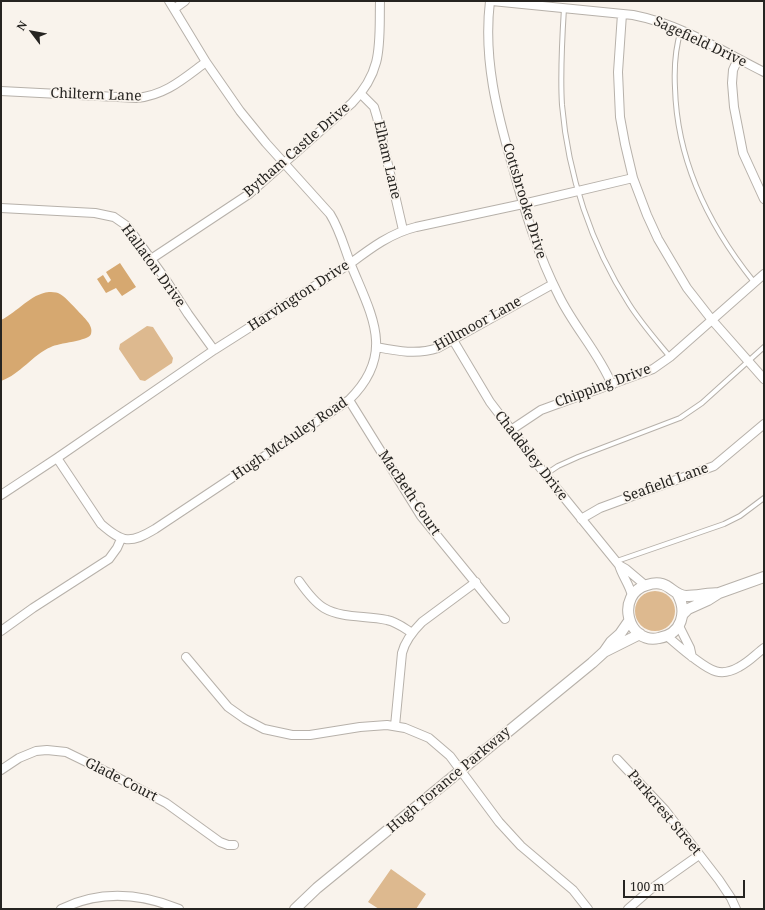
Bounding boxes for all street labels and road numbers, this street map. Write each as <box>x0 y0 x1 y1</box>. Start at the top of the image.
street label: Sagefield Drive <box>651 13 749 71</box>
street label: Chiltern Lane <box>50 85 142 105</box>
street label: Bytham Castle Drive <box>240 99 354 201</box>
street label: Elham Lane <box>370 119 404 201</box>
street label: Cottsbrooke Drive <box>498 141 550 261</box>
street label: Hallaton Drive <box>117 221 189 311</box>
street label: Harvington Drive <box>245 257 353 335</box>
street label: Hillmoor Lane <box>432 293 524 355</box>
street label: Chipping Drive <box>553 361 653 411</box>
street label: Hugh McAuley Road <box>229 394 351 484</box>
street label: Chaddsley Drive <box>491 408 571 504</box>
street label: MacBeth Court <box>374 447 444 539</box>
street label: Seafield Lane <box>621 460 711 506</box>
street label: Hugh Torance Parkway <box>384 723 514 837</box>
street label: Glade Court <box>82 755 160 805</box>
street label: Parkcrest Street <box>624 767 704 859</box>

